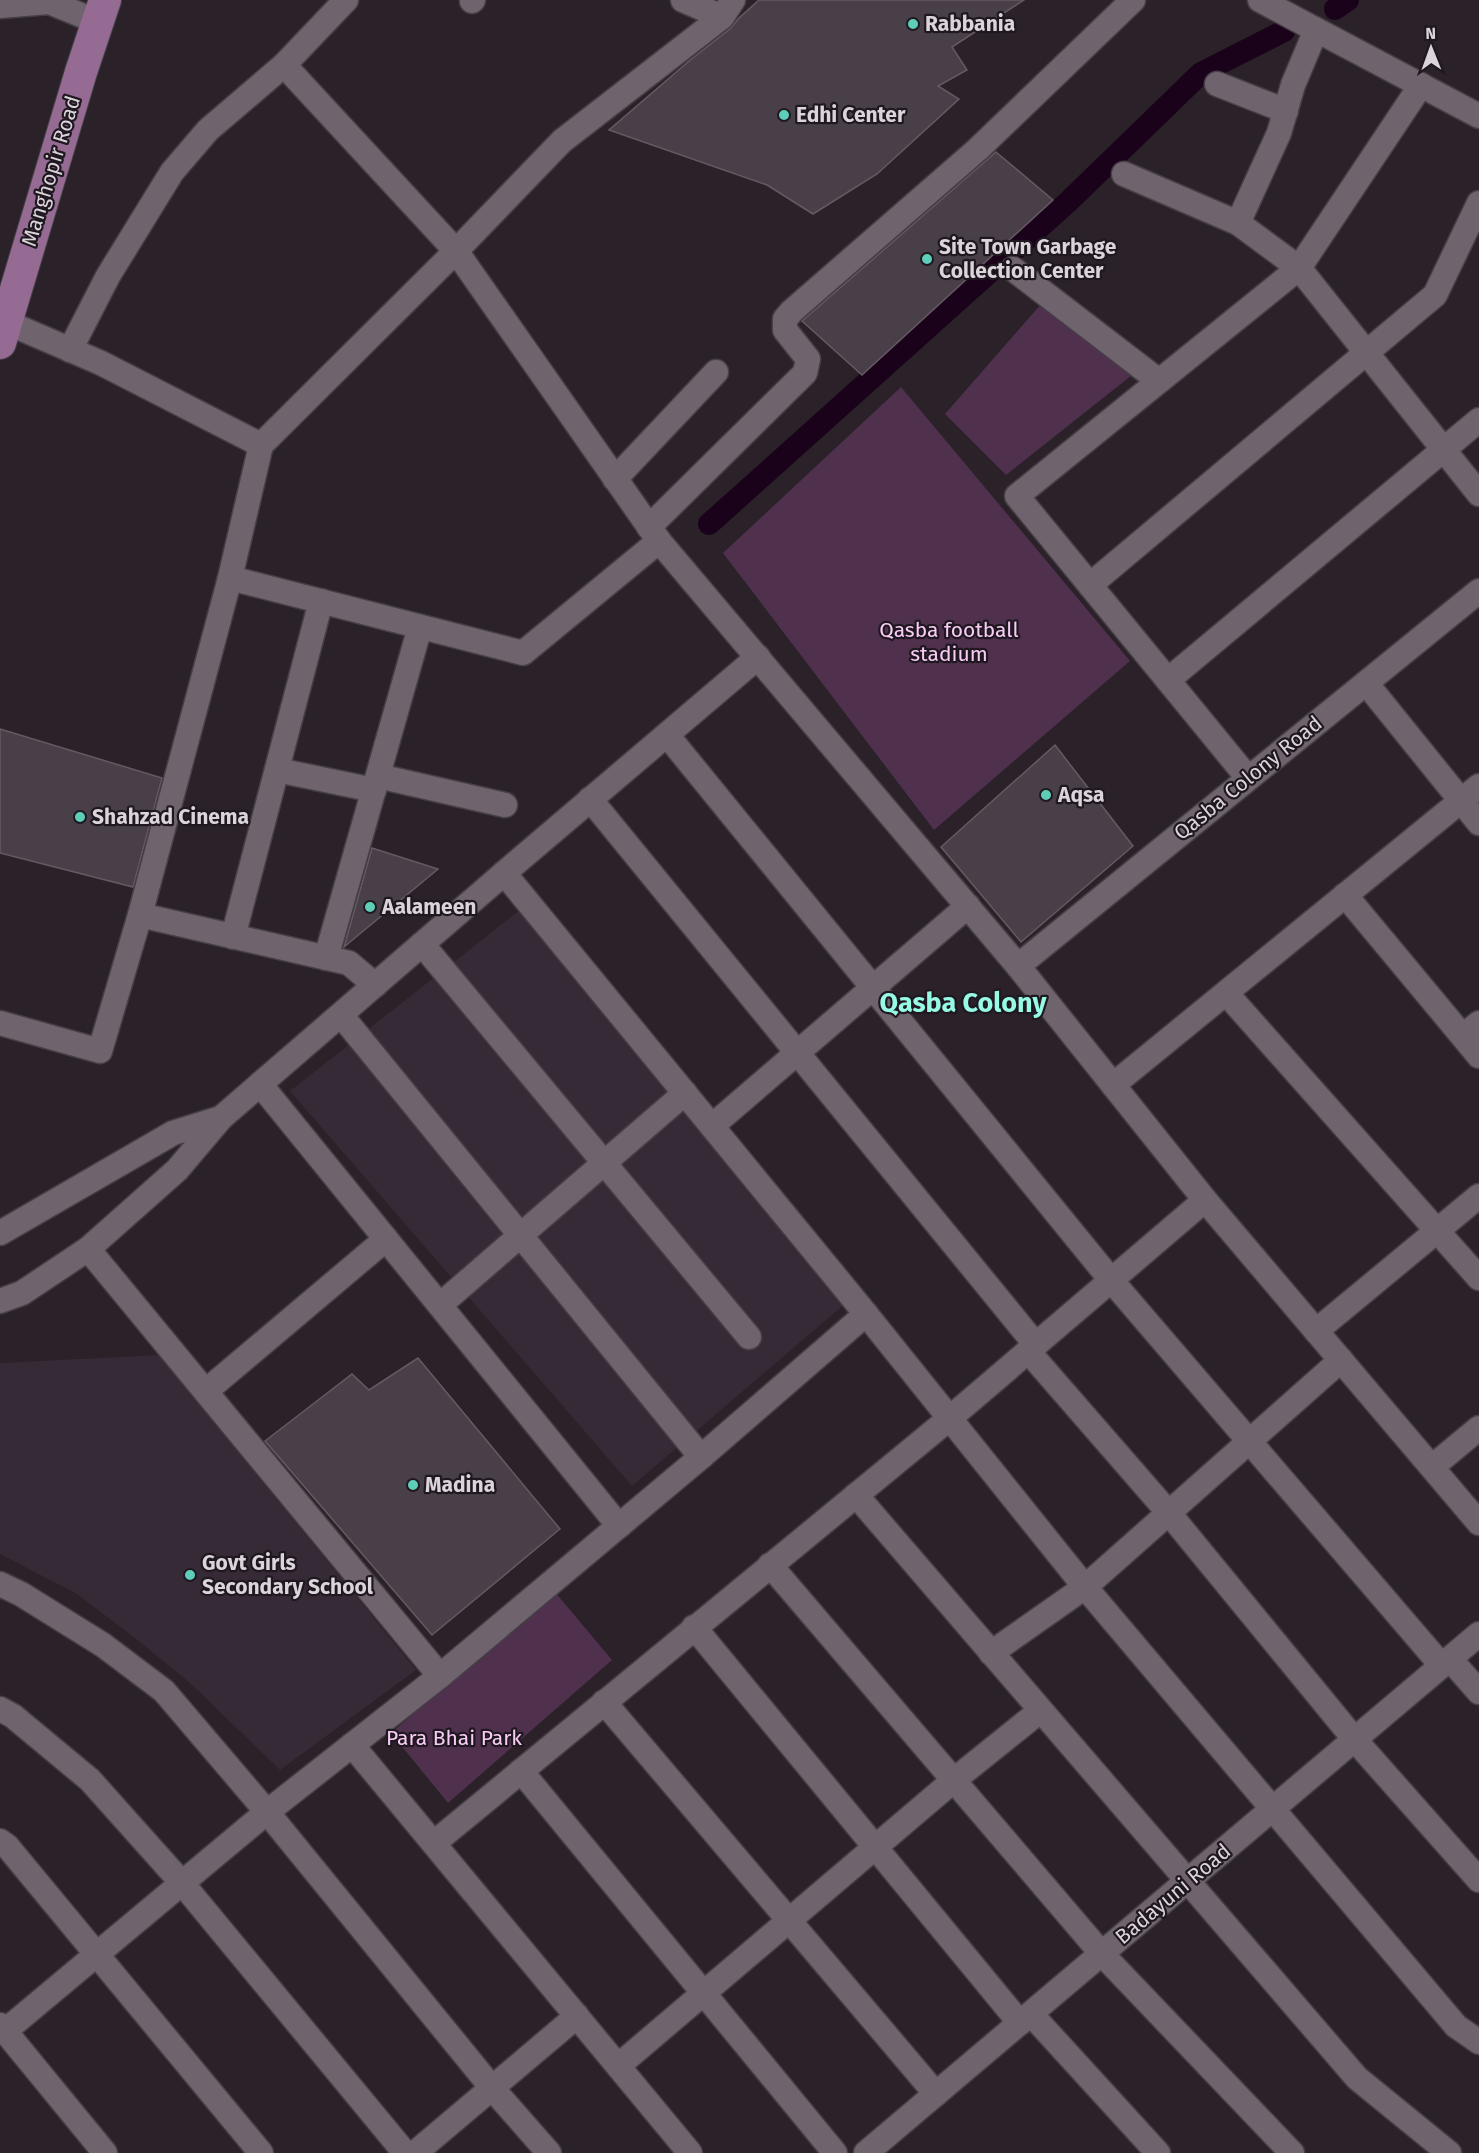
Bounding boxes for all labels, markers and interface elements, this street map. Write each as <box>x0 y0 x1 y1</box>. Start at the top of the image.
place label: Rabbania <box>925 11 1015 37</box>
marker: Rabbania <box>906 17 920 31</box>
north arrow <box>1401 18 1461 78</box>
text: N <box>1425 24 1436 43</box>
street label: Manghopir Road <box>16 93 86 249</box>
place label: Edhi Center <box>796 102 906 128</box>
marker: Edhi Center <box>777 108 791 122</box>
place label: Site Town Garbage Collection Center <box>939 234 1117 284</box>
marker: Site Town Garbage Collection Center <box>920 252 934 266</box>
park label: Qasba football stadium <box>879 617 1019 667</box>
street label: Qasba Colony Road <box>1169 710 1327 846</box>
place label: Aqsa <box>1057 782 1104 808</box>
marker: Aqsa <box>1039 788 1053 802</box>
place label: Shahzad Cinema <box>92 804 249 830</box>
marker: Shahzad Cinema <box>73 810 87 824</box>
place label: Aalameen <box>381 894 476 920</box>
marker: Aalameen <box>363 900 377 914</box>
district label: Qasba Colony <box>880 987 1047 1019</box>
place label: Madina <box>425 1472 495 1498</box>
marker: Madina <box>406 1478 420 1492</box>
place label: Govt Girls Secondary School <box>202 1550 374 1600</box>
marker: Govt Girls Secondary School <box>183 1568 197 1582</box>
park label: Para Bhai Park <box>386 1725 522 1751</box>
street label: Badayuni Road <box>1110 1838 1236 1950</box>

